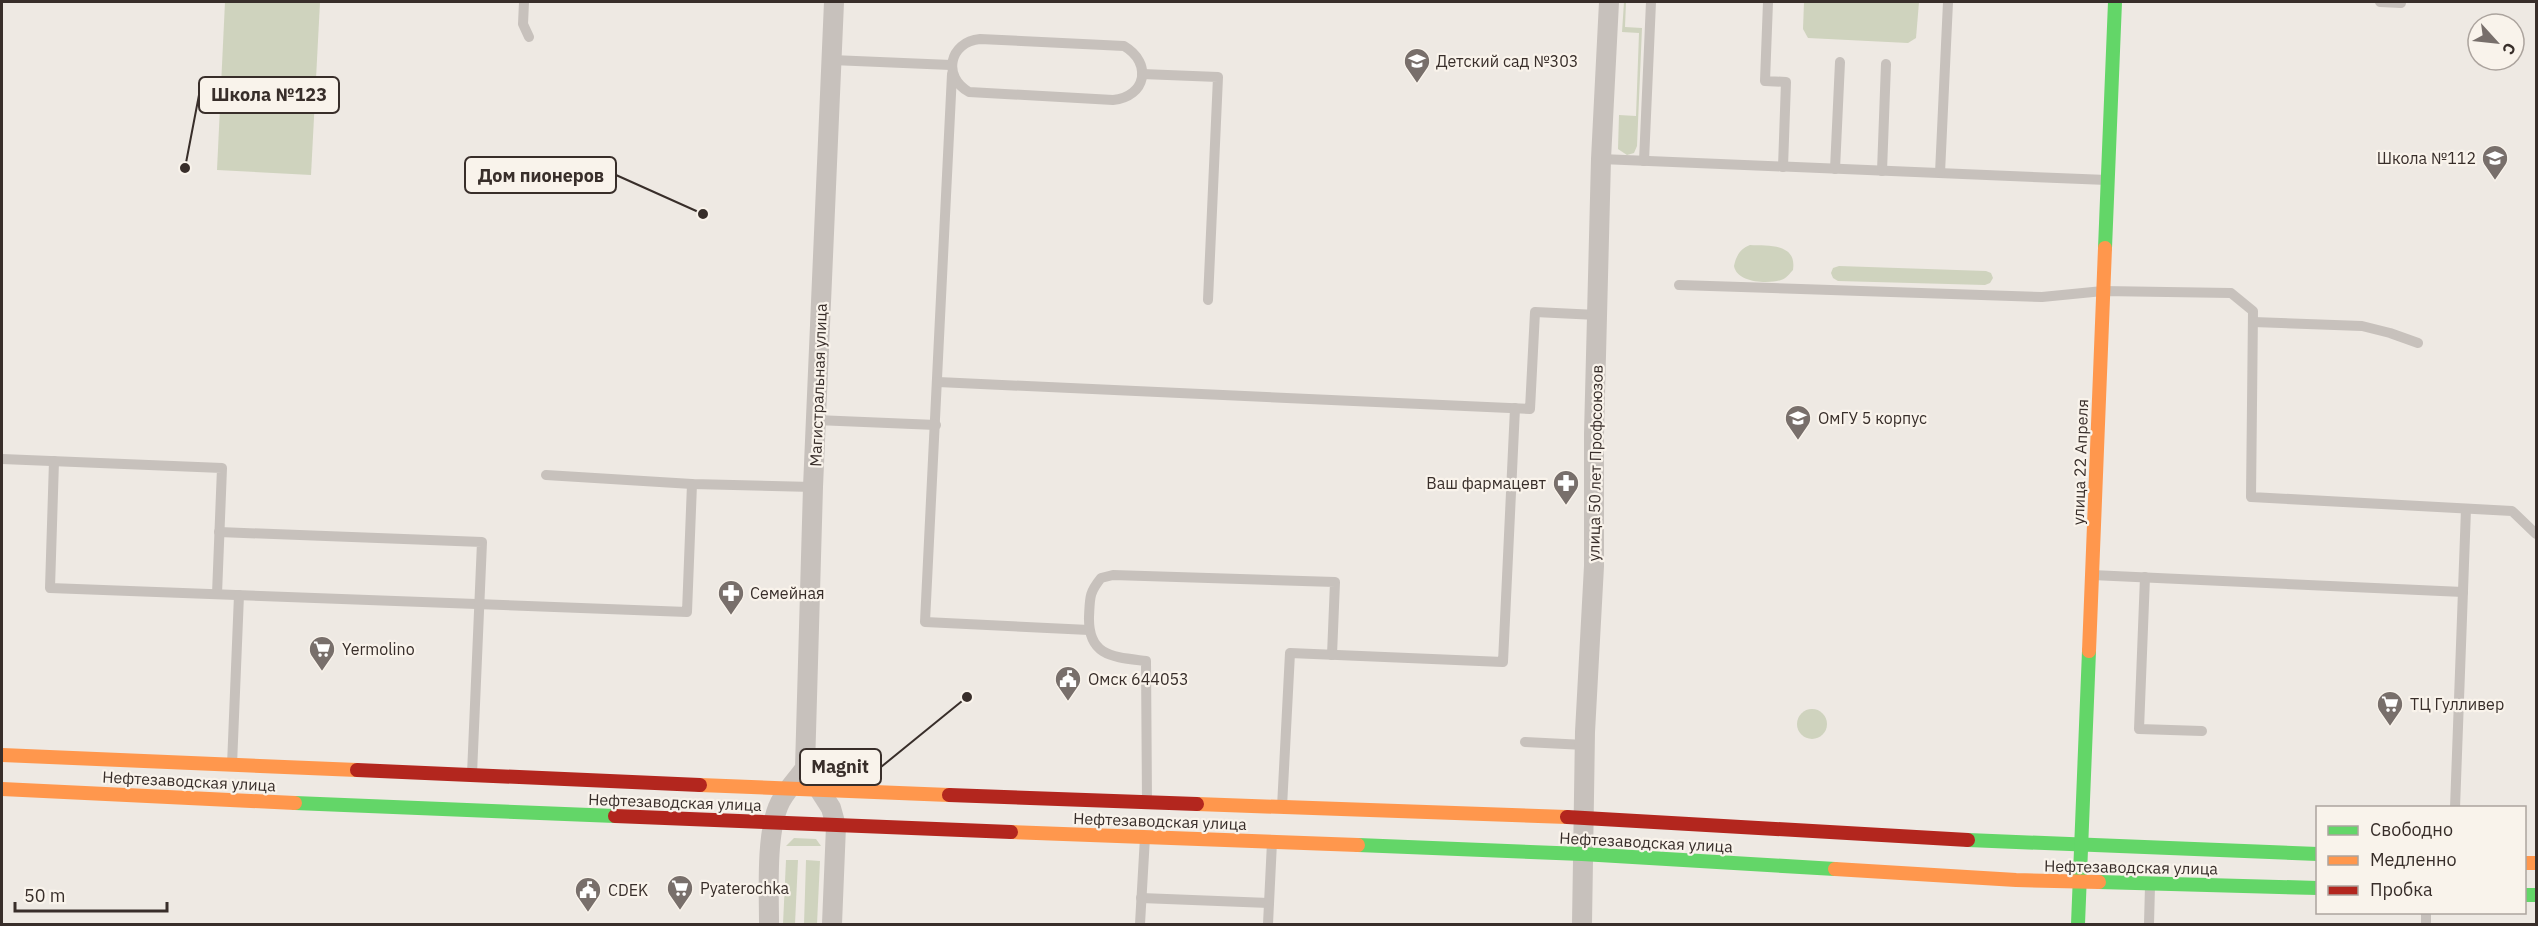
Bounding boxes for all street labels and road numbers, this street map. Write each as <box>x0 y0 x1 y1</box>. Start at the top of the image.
street label: Магистральная улица <box>805 302 831 467</box>
street label: улица 50 лет Профсоюзов <box>1583 365 1607 561</box>
street label: улица 22 Апреля <box>2068 399 2092 525</box>
street label: Нефтезаводская улица <box>102 766 277 796</box>
street label: Нефтезаводская улица <box>588 789 763 815</box>
street label: Нефтезаводская улица <box>1073 808 1248 834</box>
street label: Нефтезаводская улица <box>1559 827 1734 857</box>
street label: Нефтезаводская улица <box>2044 855 2219 879</box>

